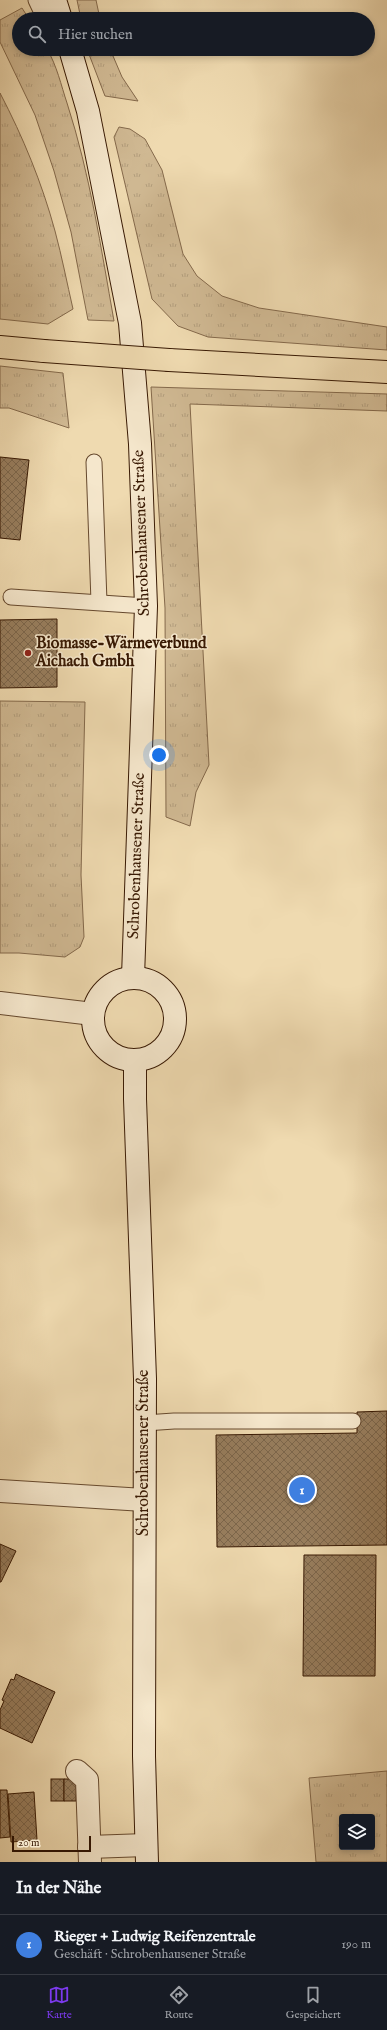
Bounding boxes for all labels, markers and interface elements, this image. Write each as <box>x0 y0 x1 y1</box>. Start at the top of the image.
search box <box>12 12 375 56</box>
icon: search <box>26 23 48 45</box>
text: Hier suchen <box>58 25 133 44</box>
street label: Schrobenhausener Straße <box>129 449 155 617</box>
place label: Biomasse-Wärmeverbund Aichach Gmbh <box>35 634 207 672</box>
marker: Biomasse-Wärmeverbund Aichach Gmbh <box>23 648 33 658</box>
your location <box>149 745 169 765</box>
street label: Schrobenhausener Straße <box>124 772 150 940</box>
street label: Schrobenhausener Straße <box>134 1370 154 1536</box>
pin: 1 <box>289 1475 315 1505</box>
map controls <box>339 1814 375 1850</box>
button: layers <box>339 1814 375 1850</box>
scale bar <box>12 1834 91 1853</box>
text: 20 m <box>18 1836 39 1850</box>
text: In der Nähe <box>16 1878 101 1899</box>
text: Rieger + Ludwig Reifenzentrale <box>54 1927 256 1946</box>
text: 1 <box>27 1936 31 1953</box>
text: 190 m <box>341 1936 371 1953</box>
text: Geschäft · Schrobenhausener Straße <box>54 1946 246 1963</box>
tab: Karte <box>46 1984 72 2022</box>
tab: Route <box>164 1984 193 2022</box>
tab: Gespeichert <box>286 1984 341 2022</box>

